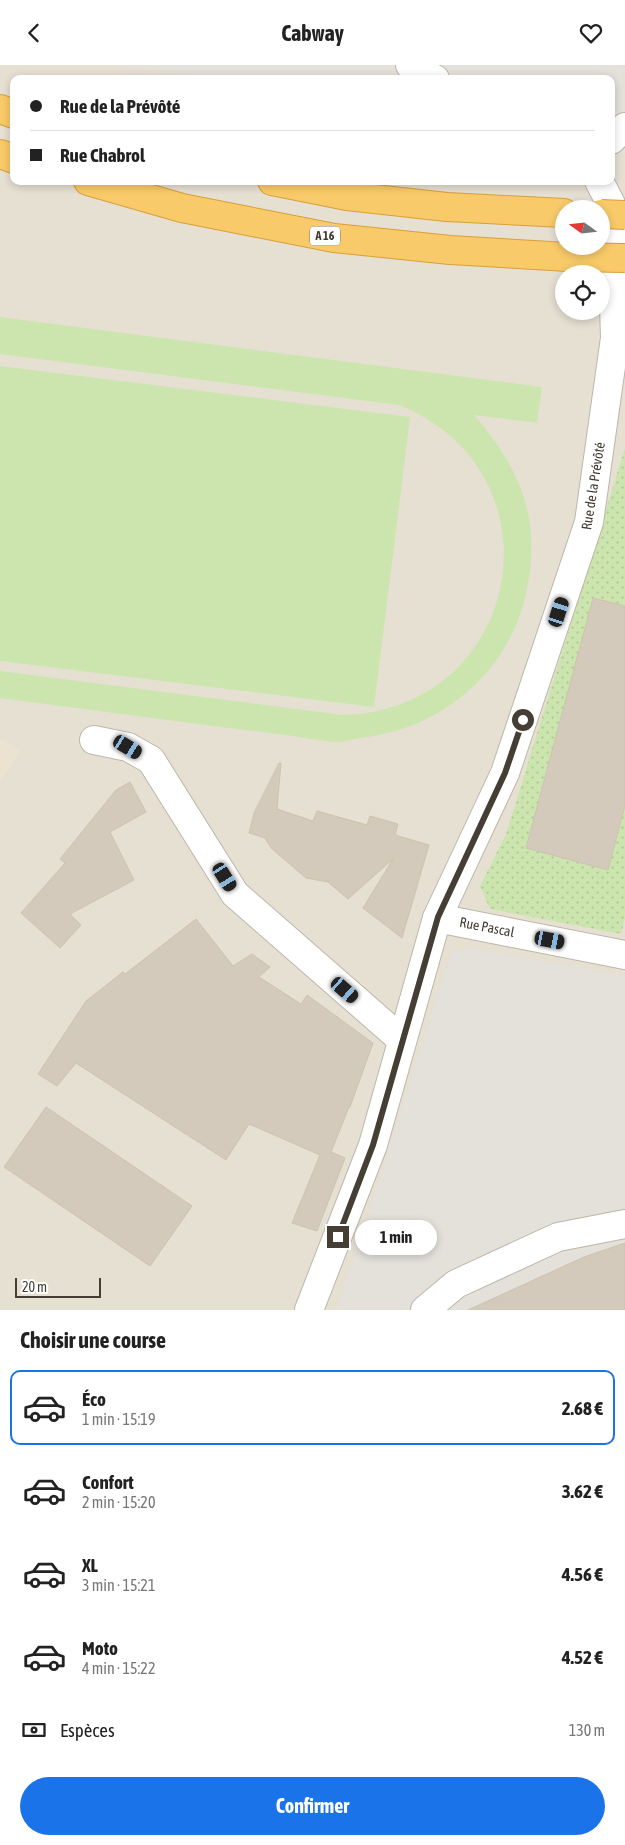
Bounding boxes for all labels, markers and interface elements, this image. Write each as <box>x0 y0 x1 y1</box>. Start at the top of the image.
icon: back <box>20 19 48 47</box>
icon: heart <box>577 19 605 47</box>
text: Cabway <box>281 20 344 46</box>
text: Rue de la Prévôté <box>60 95 180 117</box>
text: Rue Chabrol <box>60 144 145 166</box>
north arrow <box>555 200 610 255</box>
map controls <box>555 200 610 320</box>
road number: A 16 <box>310 227 340 245</box>
button: locate <box>555 265 610 320</box>
street label: Rue de la Prévôté <box>578 441 608 531</box>
car <box>547 595 570 629</box>
route start <box>512 709 534 731</box>
car <box>111 733 144 761</box>
car <box>210 860 239 894</box>
street label: Rue Pascal <box>458 914 516 940</box>
car <box>533 930 566 950</box>
car <box>328 974 361 1006</box>
callout: 1 min <box>356 1219 438 1255</box>
route end <box>327 1226 349 1248</box>
text: 1 min <box>380 1228 412 1246</box>
scale bar <box>15 1275 101 1298</box>
text: 20 m <box>22 1279 47 1295</box>
text: Choisir une course <box>20 1327 166 1353</box>
icon: car <box>22 1385 67 1430</box>
text: Éco <box>82 1388 106 1410</box>
text: 2.68 € <box>562 1397 603 1419</box>
text: 1 min · 15:19 <box>82 1410 155 1428</box>
icon: car <box>22 1468 67 1513</box>
text: Confort <box>82 1471 134 1493</box>
text: 3.62 € <box>562 1480 603 1502</box>
text: 2 min · 15:20 <box>82 1493 155 1511</box>
icon: car <box>22 1551 67 1596</box>
text: XL <box>82 1554 98 1576</box>
text: 4.56 € <box>562 1563 603 1585</box>
text: 3 min · 15:21 <box>82 1576 155 1594</box>
icon: car <box>22 1634 67 1679</box>
text: Moto <box>82 1637 118 1659</box>
text: 4.52 € <box>562 1646 603 1668</box>
text: 4 min · 15:22 <box>82 1659 155 1677</box>
icon: cash <box>20 1716 48 1744</box>
text: Espèces <box>60 1719 115 1741</box>
text: 130 m <box>569 1721 605 1739</box>
button: Confirmer <box>20 1777 605 1835</box>

